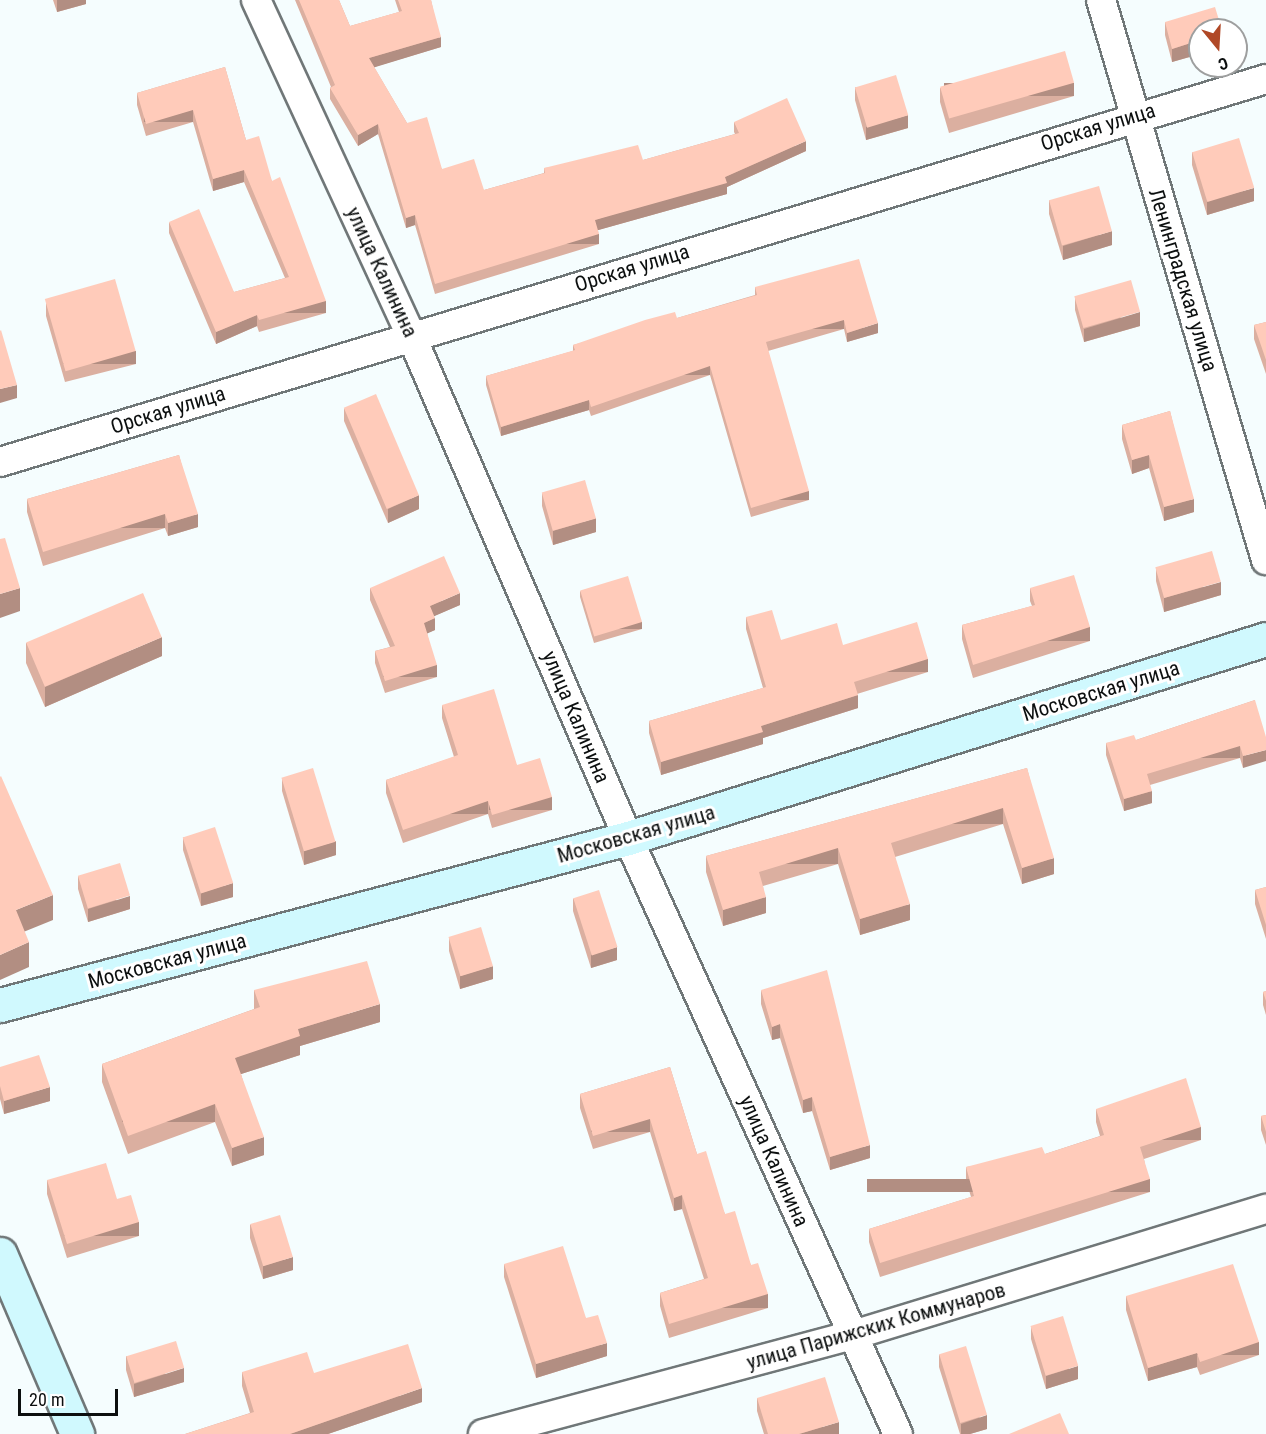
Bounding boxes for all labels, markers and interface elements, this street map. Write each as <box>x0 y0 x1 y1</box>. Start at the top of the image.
north arrow <box>1188 18 1248 78</box>
text: С <box>1216 53 1230 74</box>
street label: Орская улица <box>1038 98 1158 156</box>
street label: Ленинградская улица <box>1143 186 1223 374</box>
street label: улица Калинина <box>341 203 423 341</box>
street label: Орская улица <box>572 239 692 297</box>
street label: Орская улица <box>108 381 228 439</box>
street label: улица Калинина <box>537 647 615 787</box>
street label: Московская улица <box>1020 655 1182 727</box>
street label: Московская улица <box>554 799 718 869</box>
street label: Московская улица <box>85 928 249 994</box>
street label: улица Калинина <box>734 1091 814 1231</box>
street label: улица Парижских Коммунаров <box>744 1277 1008 1375</box>
scale bar <box>21 1377 122 1415</box>
text: 20 m <box>29 1389 64 1410</box>

